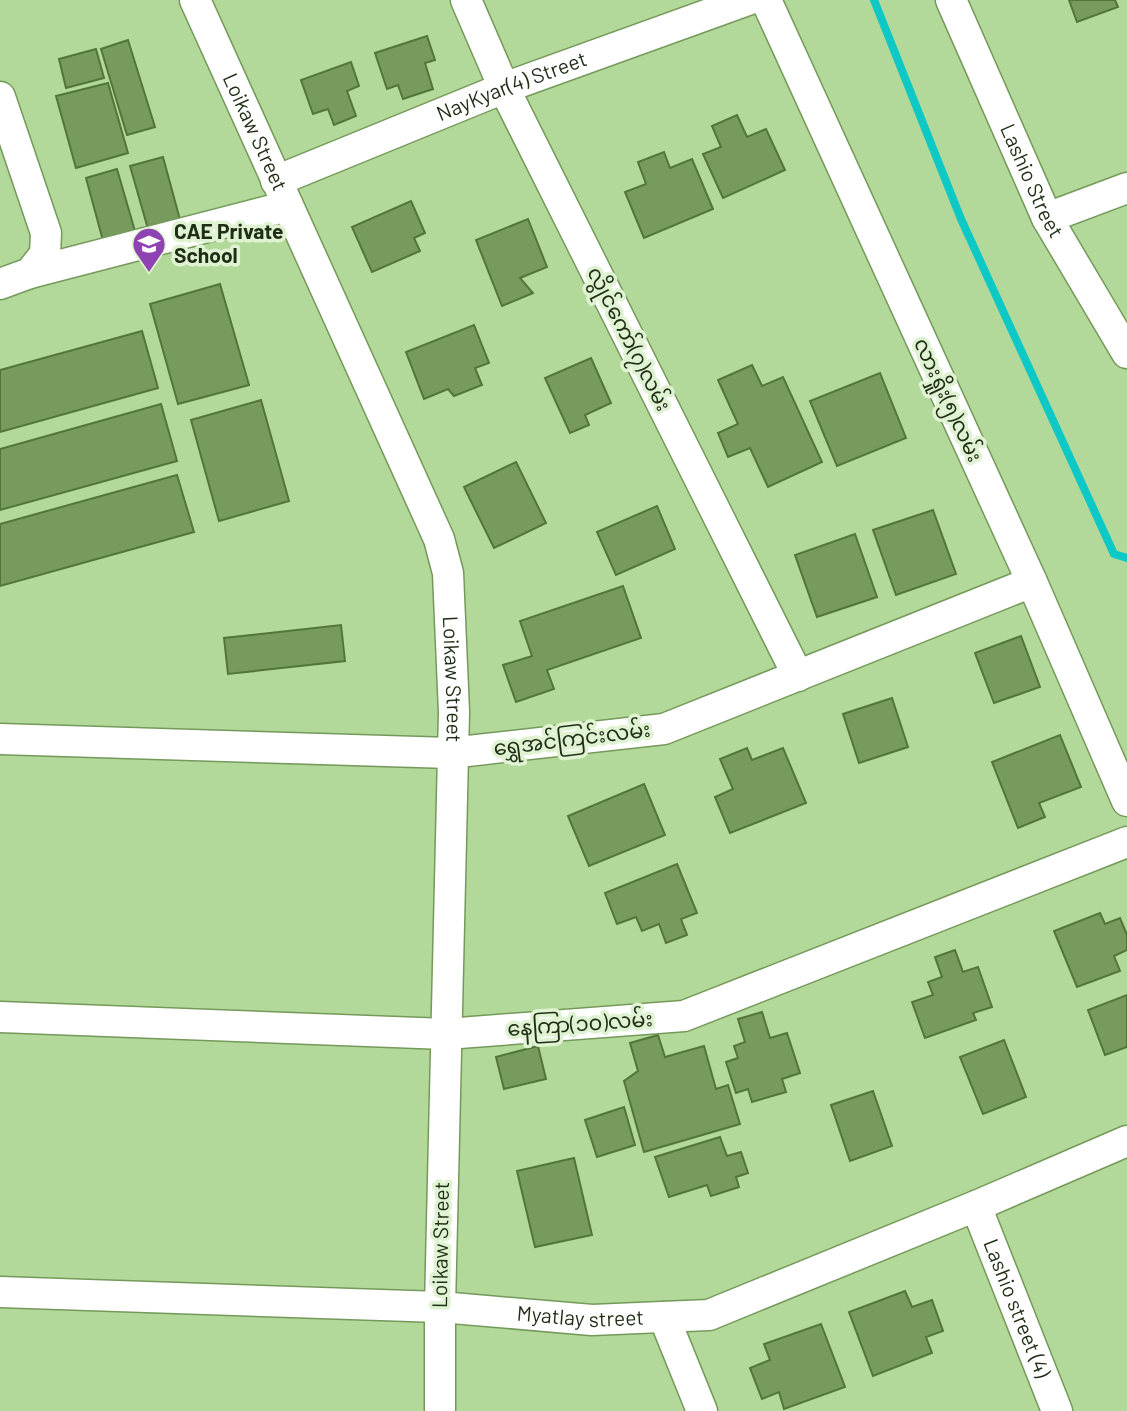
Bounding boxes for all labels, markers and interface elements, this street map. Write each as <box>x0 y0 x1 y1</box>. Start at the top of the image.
street label: NayKyar(4) Street <box>432 45 590 125</box>
street label: Loikaw Street <box>219 69 294 194</box>
street label: Lashio Street <box>996 120 1070 242</box>
place label: CAE Private School <box>174 218 283 267</box>
school or university icon: CAE Private School <box>130 225 168 274</box>
street label: လွိုင်ကော်(၇)လမ်း <box>578 261 679 417</box>
street label: လားရှိုး(၅)လမ်း <box>904 333 991 468</box>
street label: Loikaw Street <box>439 615 468 743</box>
street label: ရွှေအင်ကြင်းလမ်း <box>492 713 652 765</box>
street label: နေကြာ(၁၀)လမ်း <box>506 1003 654 1046</box>
street label: Loikaw Street <box>426 1182 453 1308</box>
street label: Lashio street (4) <box>979 1235 1057 1381</box>
street label: Myatlay street <box>516 1300 644 1331</box>

